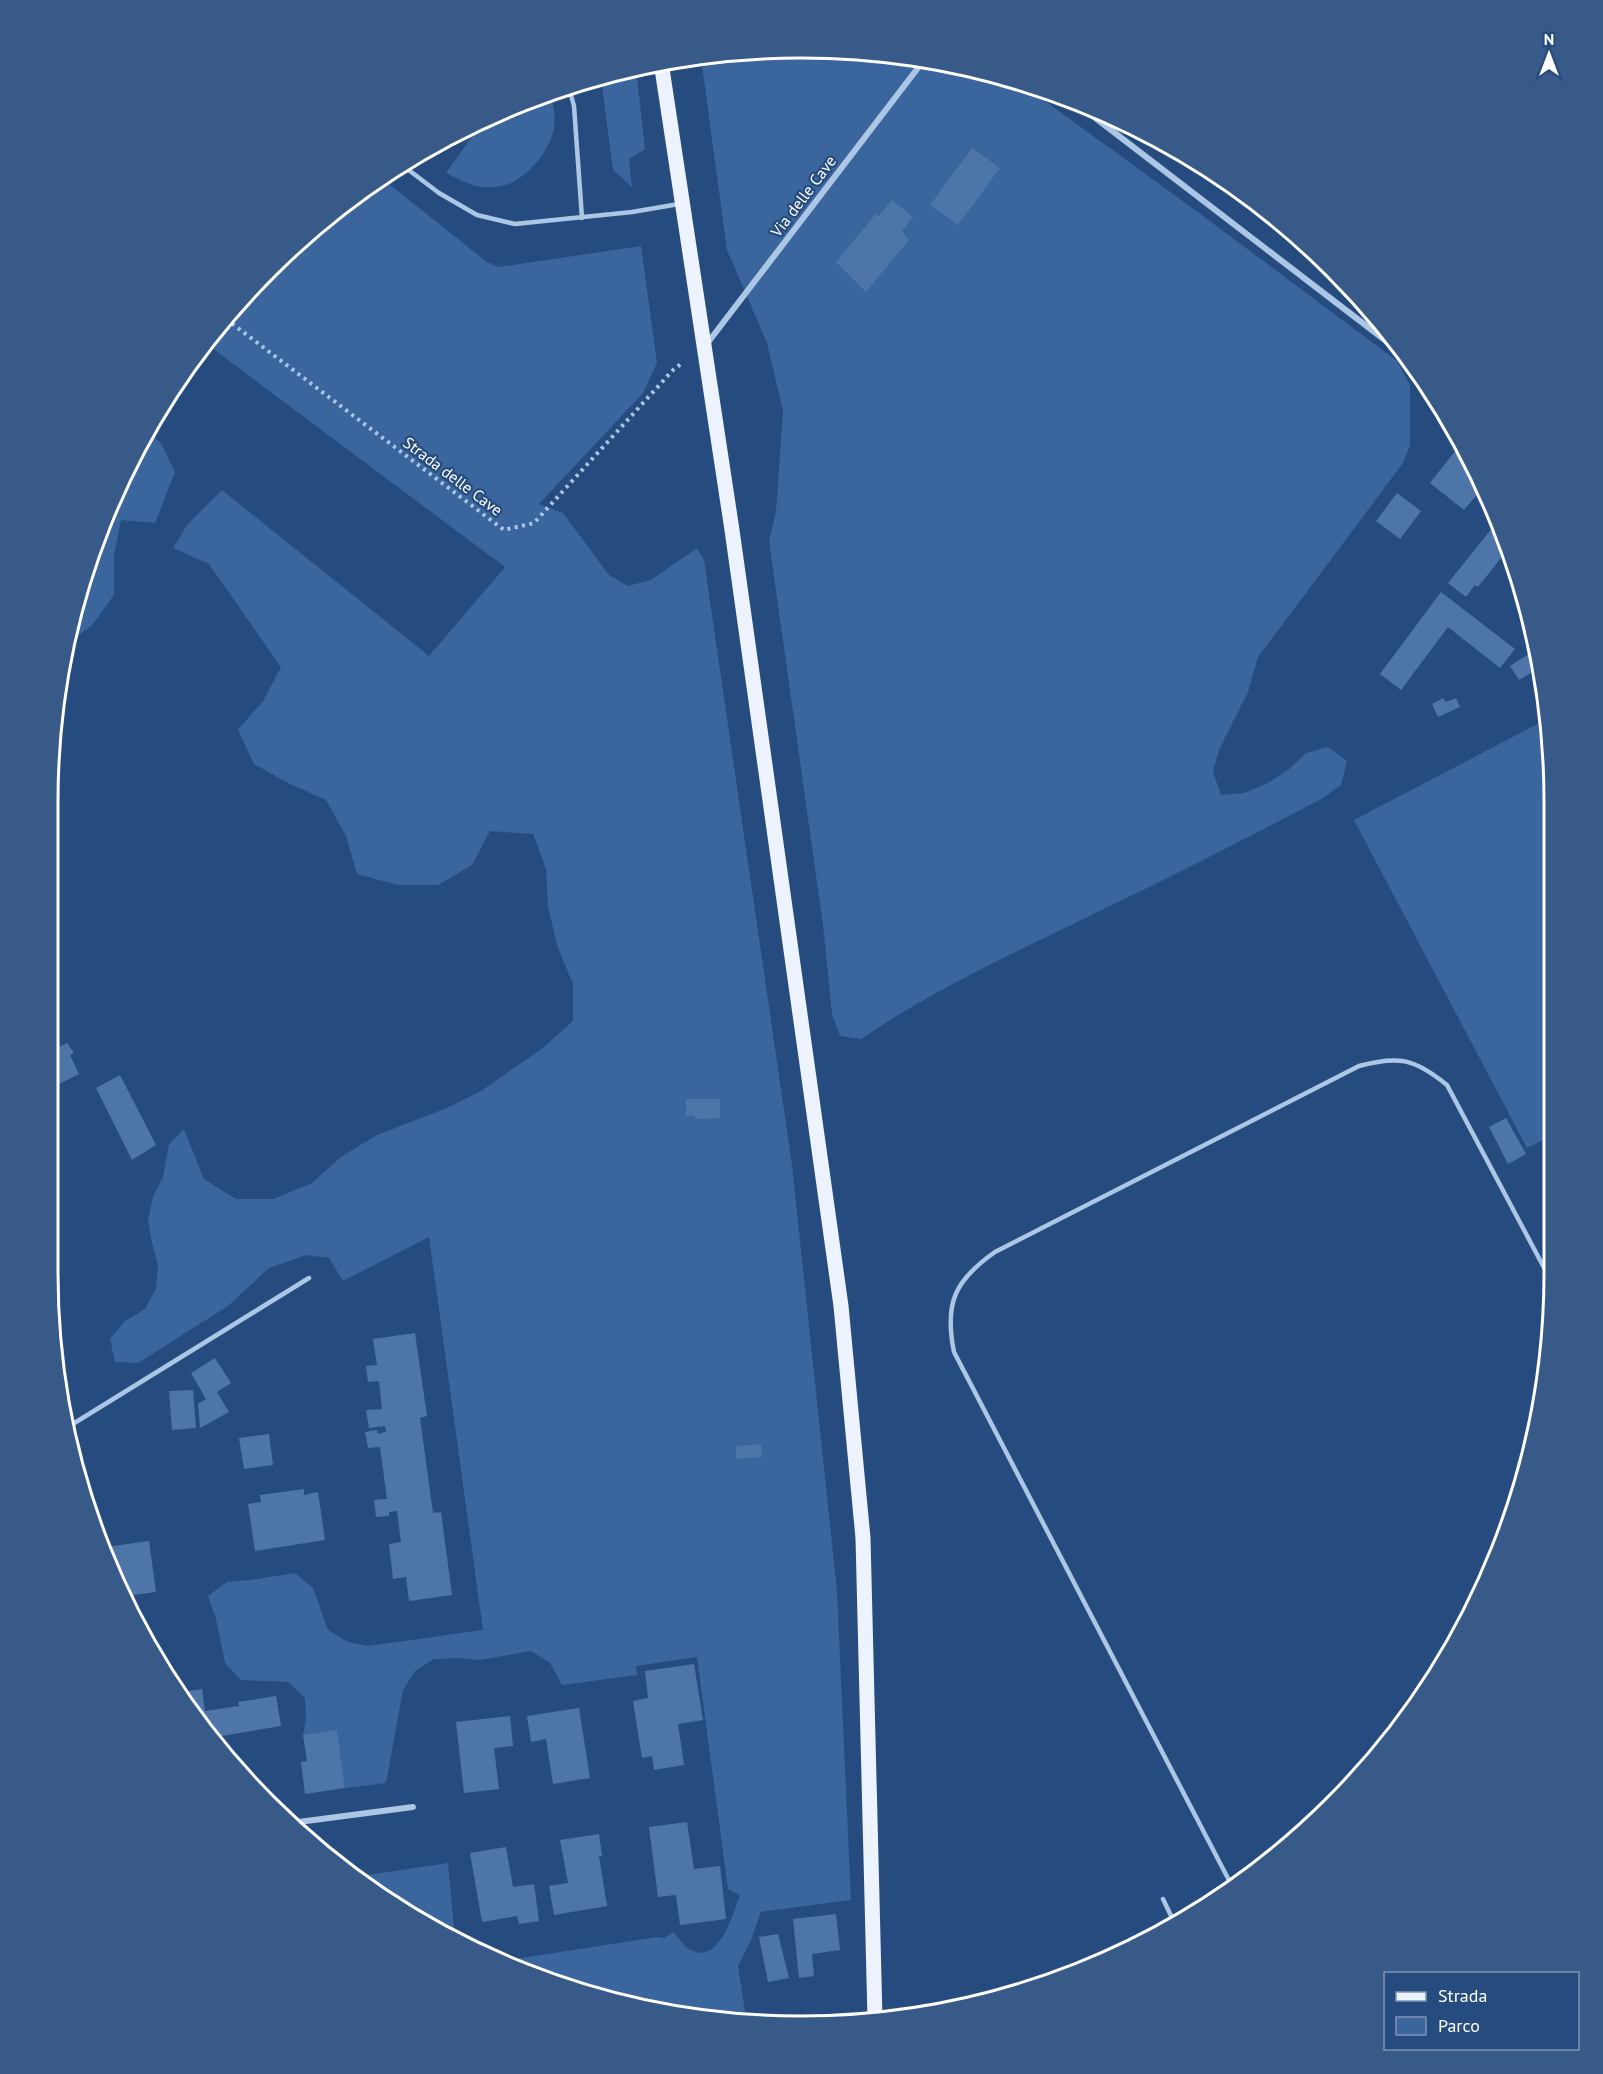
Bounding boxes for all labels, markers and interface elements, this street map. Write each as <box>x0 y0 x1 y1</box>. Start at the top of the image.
north arrow <box>1519 24 1579 84</box>
text: N <box>1544 29 1554 49</box>
street label: Via delle Cave <box>765 151 840 241</box>
street label: Strada delle Cave <box>399 432 507 520</box>
legend <box>1384 1972 1579 2050</box>
text: Strada <box>1438 1984 1487 2007</box>
text: Parco <box>1438 2014 1480 2037</box>

